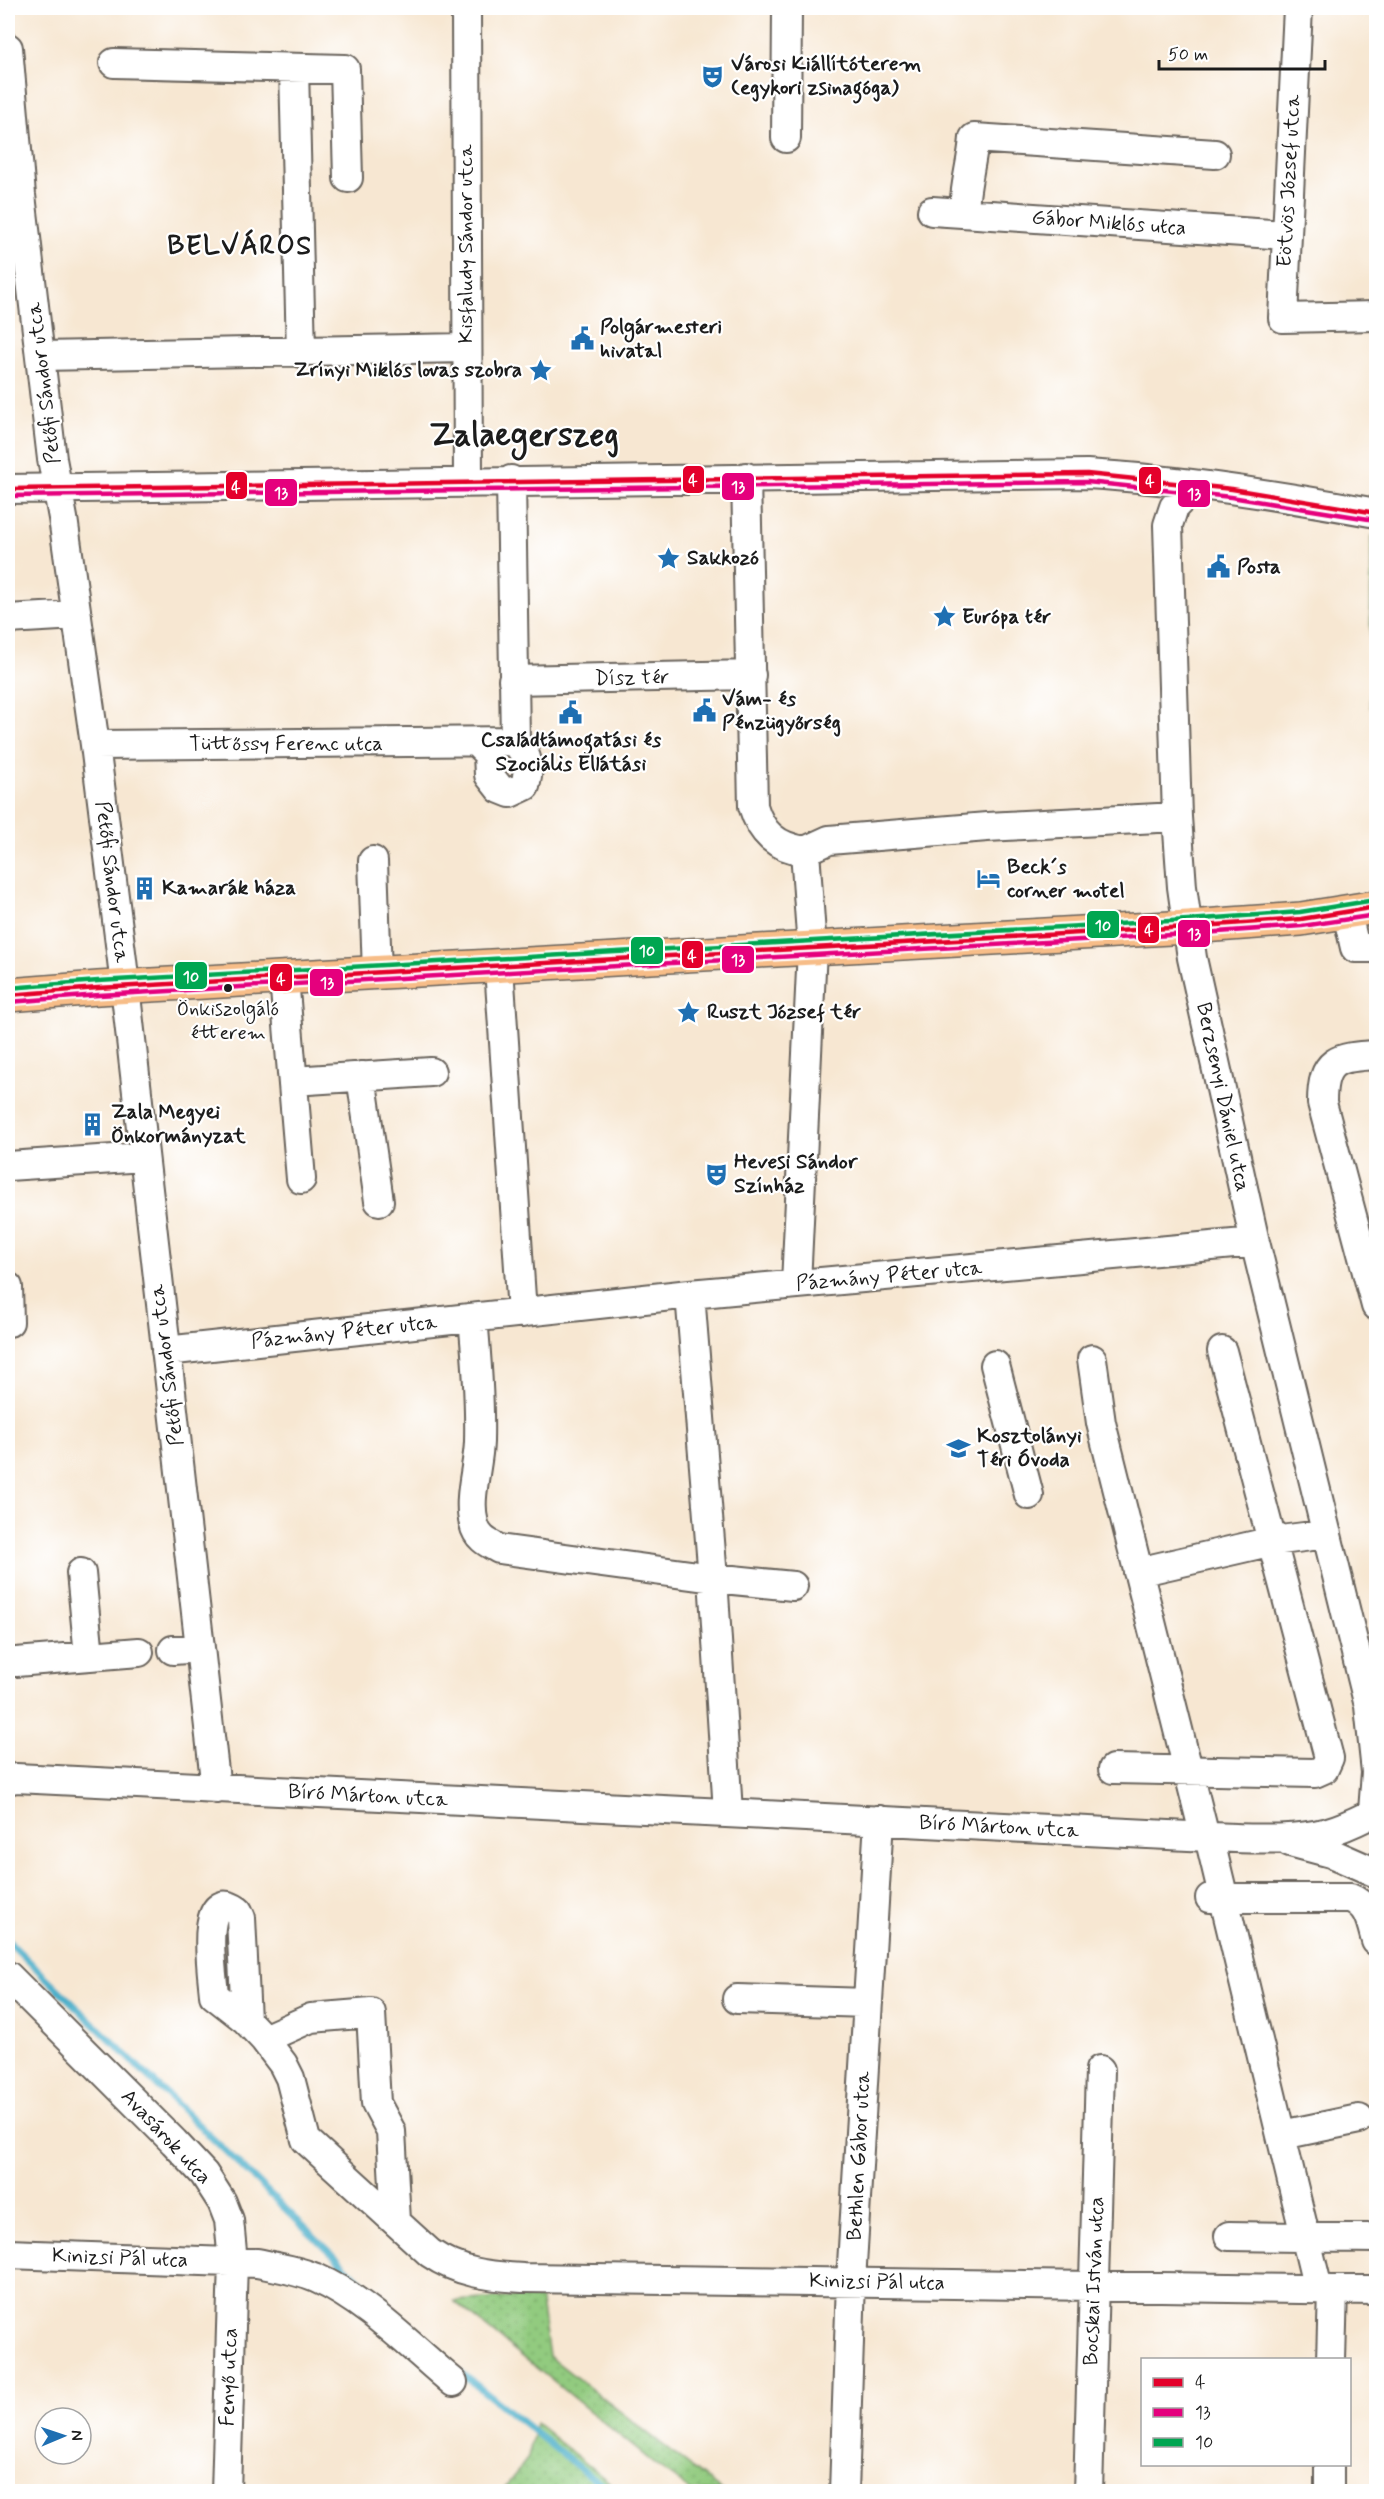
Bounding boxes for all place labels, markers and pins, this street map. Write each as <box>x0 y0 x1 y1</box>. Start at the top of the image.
place label: Városi Kiállítóterem (egykori zsinagóga) <box>731 50 922 104</box>
theatre icon: Városi Kiállítóterem (egykori zsinagóga) <box>700 63 726 89</box>
place label: Polgármesteri hivatal <box>600 313 722 365</box>
public building icon: Polgármesteri hivatal <box>569 326 595 352</box>
place label: Zrínyi Miklós lovas szobra <box>294 356 522 384</box>
place icon: Zrínyi Miklós lovas szobra <box>527 357 553 383</box>
place label: Sakkozó <box>687 544 759 572</box>
place icon: Sakkozó <box>656 545 682 571</box>
place label: Posta <box>1237 553 1281 581</box>
public building icon: Posta <box>1206 554 1232 580</box>
place label: Európa tér <box>962 603 1051 631</box>
place icon: Európa tér <box>931 604 957 630</box>
place label: Vám- és Pénzügyőrség <box>722 685 841 737</box>
public building icon: Vám- és Pénzügyőrség <box>691 698 717 724</box>
public building icon: Családtámogatási és Szociális Ellátási <box>558 699 584 725</box>
place label: Családtámogatási és Szociális Ellátási <box>481 726 662 778</box>
place label: Beck´s corner motel <box>1007 853 1125 905</box>
hotel icon: Beck´s corner motel <box>976 866 1002 892</box>
place label: Kamarák háza <box>162 874 296 902</box>
building icon: Kamarák háza <box>131 875 157 901</box>
marker: Önkiszolgáló étterem <box>222 982 234 994</box>
place label: Önkiszolgáló étterem <box>177 996 279 1047</box>
place label: Ruszt József tér <box>707 998 861 1026</box>
place icon: Ruszt József tér <box>676 999 702 1025</box>
place label: Zala Megyei Önkormányzat <box>111 1098 246 1150</box>
building icon: Zala Megyei Önkormányzat <box>80 1111 106 1137</box>
place label: Hevesi Sándor Színház <box>734 1148 859 1200</box>
theatre icon: Hevesi Sándor Színház <box>703 1161 729 1187</box>
place label: Kosztolányi Téri Óvoda <box>977 1422 1082 1474</box>
school or university icon: Kosztolányi Téri Óvoda <box>946 1435 972 1461</box>

